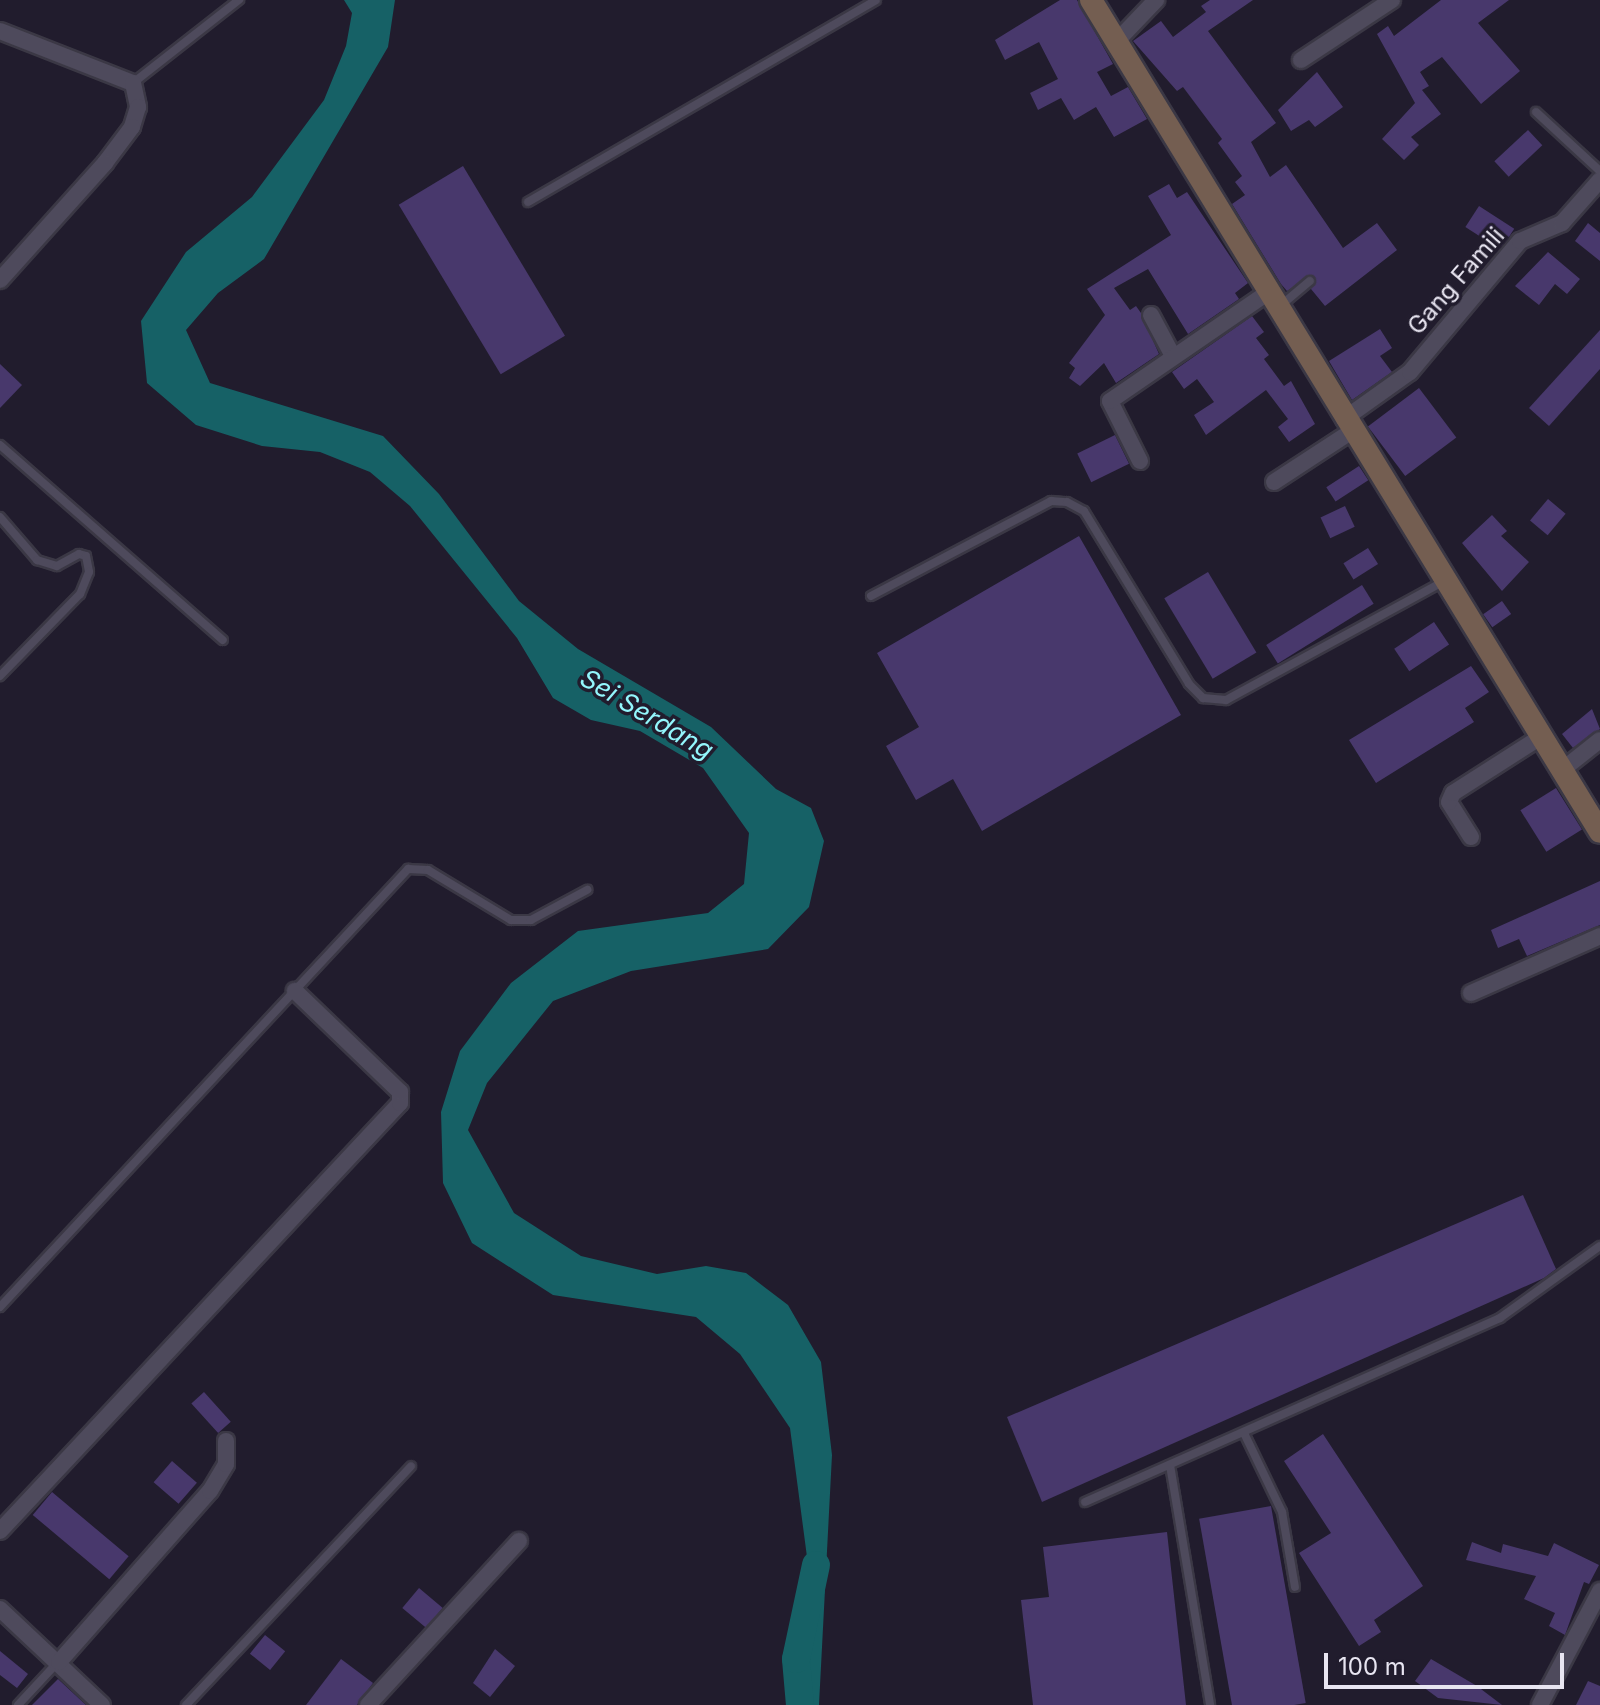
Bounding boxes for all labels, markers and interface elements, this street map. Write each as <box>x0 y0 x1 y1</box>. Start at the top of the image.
street label: Gang Famili <box>1402 222 1510 340</box>
water label: Sei Serdang <box>575 662 719 766</box>
scale bar <box>1328 1637 1568 1687</box>
text: 100 m <box>1338 1652 1406 1681</box>

